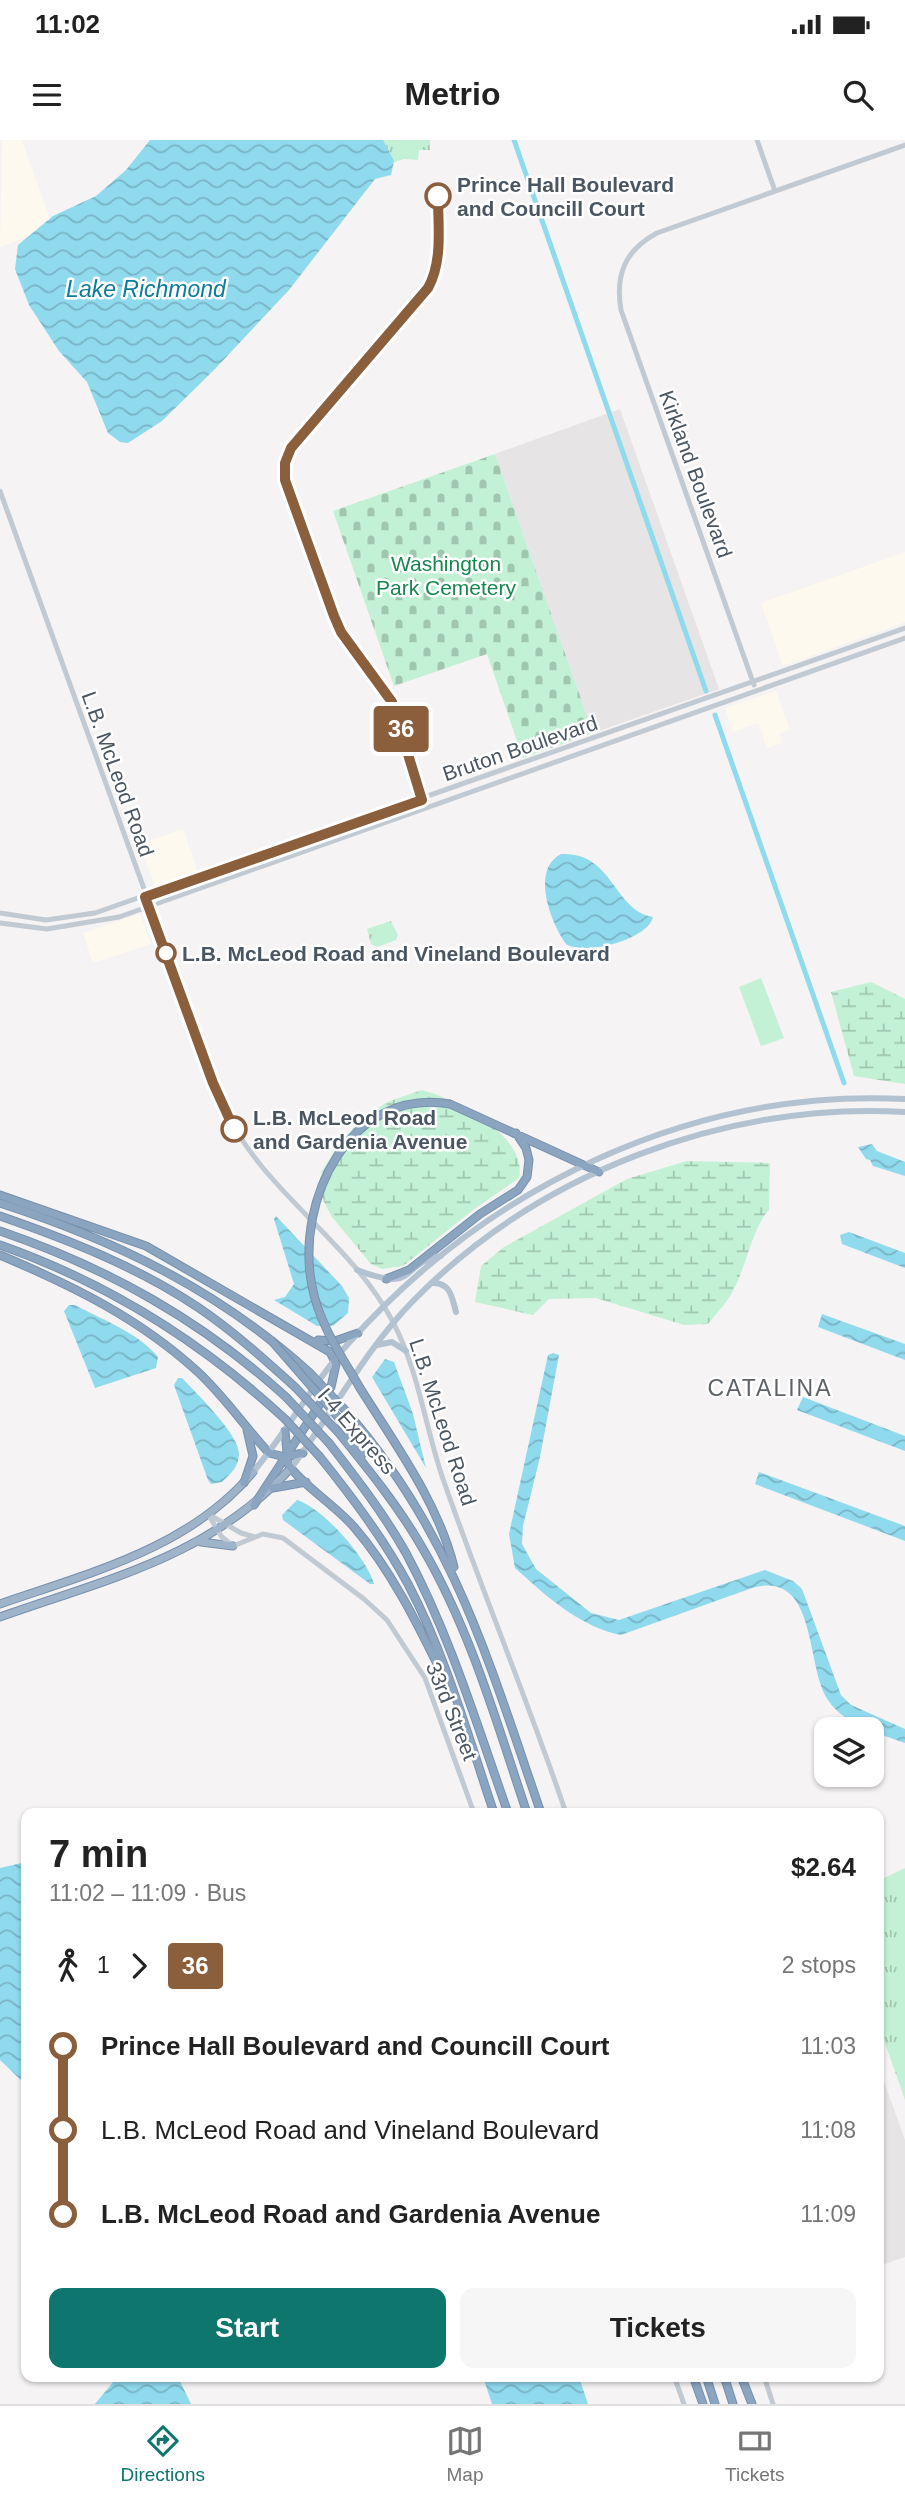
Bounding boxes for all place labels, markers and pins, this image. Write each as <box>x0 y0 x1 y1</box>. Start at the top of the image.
place label: Prince Hall Boulevard and Councill Court <box>457 173 674 220</box>
marker: Prince Hall Boulevard and Councill Court <box>425 183 451 209</box>
place label: L.B. McLeod Road and Vineland Boulevard <box>182 942 610 965</box>
marker: L.B. McLeod Road and Vineland Boulevard <box>156 943 176 963</box>
place label: L.B. McLeod Road and Gardenia Avenue <box>253 1106 467 1153</box>
marker: L.B. McLeod Road and Gardenia Avenue <box>221 1116 247 1142</box>

